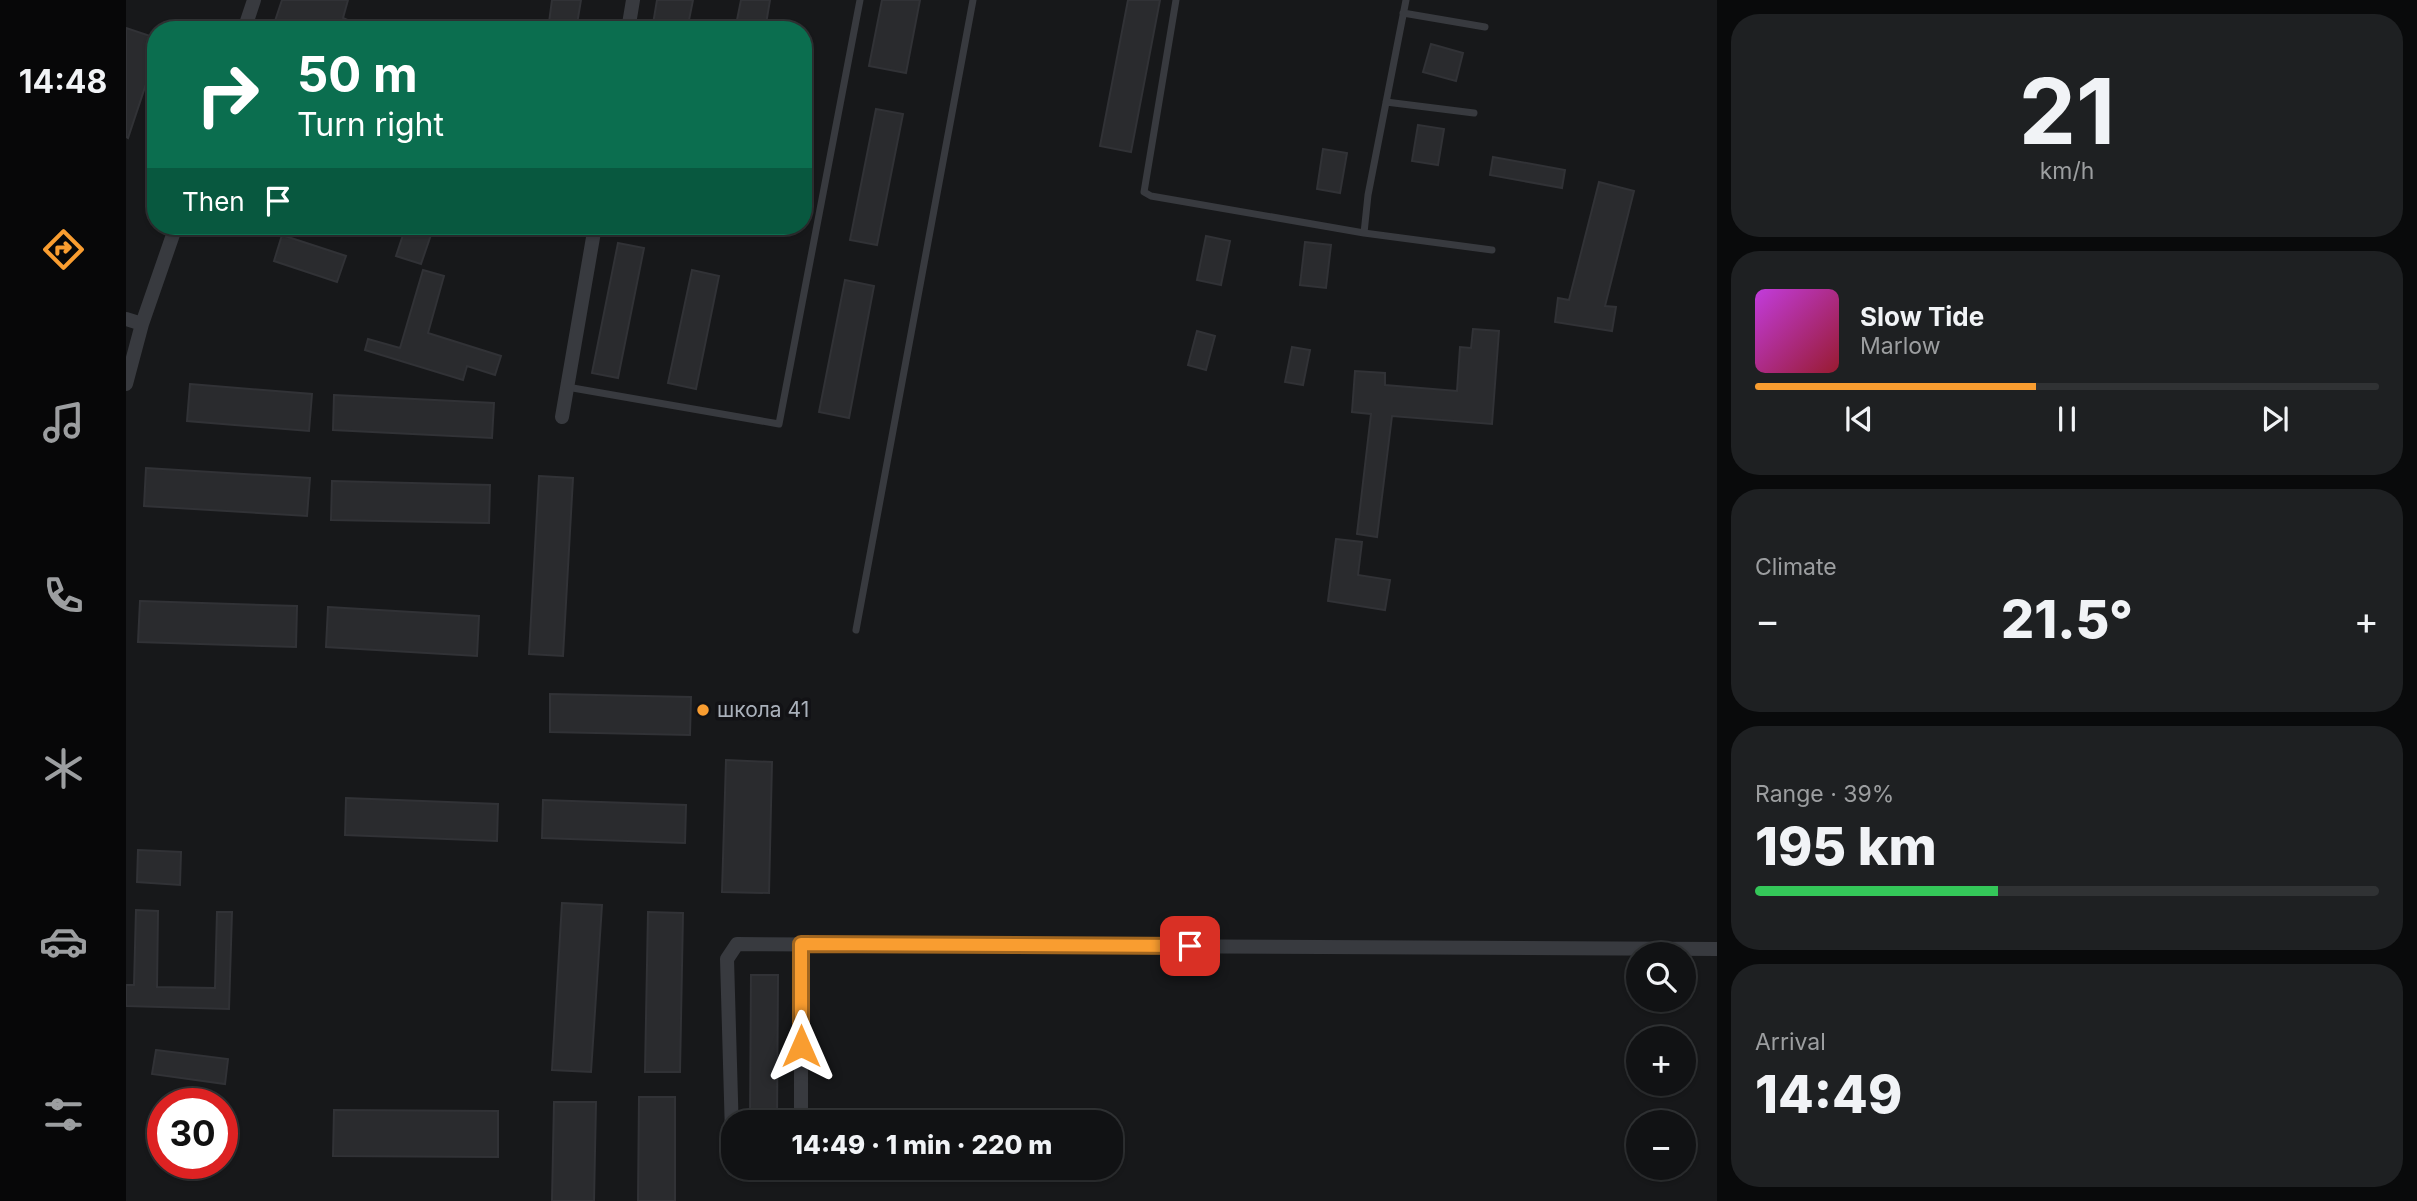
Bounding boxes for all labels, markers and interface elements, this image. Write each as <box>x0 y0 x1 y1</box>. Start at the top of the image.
text: 50 m <box>297 45 418 104</box>
icon: right <box>182 49 273 140</box>
text: 21 <box>2019 56 2115 166</box>
text: 14:48 <box>19 62 107 101</box>
text: Turn right <box>297 105 444 144</box>
text: km/h <box>2040 157 2094 185</box>
icon: arrive <box>259 182 297 220</box>
text: Then <box>182 186 245 217</box>
icon: directions <box>39 225 88 274</box>
text: Slow Tide <box>1860 301 1984 332</box>
text: Marlow <box>1860 332 1940 360</box>
icon: music <box>39 398 88 447</box>
icon: previous <box>1840 400 1878 438</box>
icon: pause <box>2048 400 2086 438</box>
icon: next <box>2256 400 2294 438</box>
text: Climate <box>1755 553 1837 581</box>
icon: phone <box>39 571 88 620</box>
text: 21.5° <box>2001 588 2133 651</box>
text: − <box>1755 597 1780 643</box>
text: + <box>2354 597 2379 643</box>
place label: школа 41 <box>717 697 809 722</box>
marker: школа 41 <box>695 702 711 718</box>
icon: climate <box>39 744 88 793</box>
text: Range · 39% <box>1755 780 1894 808</box>
text: 195 km <box>1755 815 1937 878</box>
pin <box>1160 916 1220 976</box>
icon: car <box>39 917 88 966</box>
icon: arrive <box>1171 927 1209 965</box>
map controls <box>1626 942 1696 1180</box>
button: search <box>1626 942 1696 1012</box>
position arrow <box>764 1009 838 1083</box>
button: + <box>1626 1026 1696 1096</box>
text: Arrival <box>1755 1028 1826 1056</box>
text: 14:49 <box>1755 1063 1902 1126</box>
speed limit sign: 30 <box>147 1088 238 1179</box>
icon: filters <box>39 1090 88 1139</box>
button: − <box>1626 1110 1696 1180</box>
text: 14:49 · 1 min · 220 m <box>792 1129 1052 1160</box>

